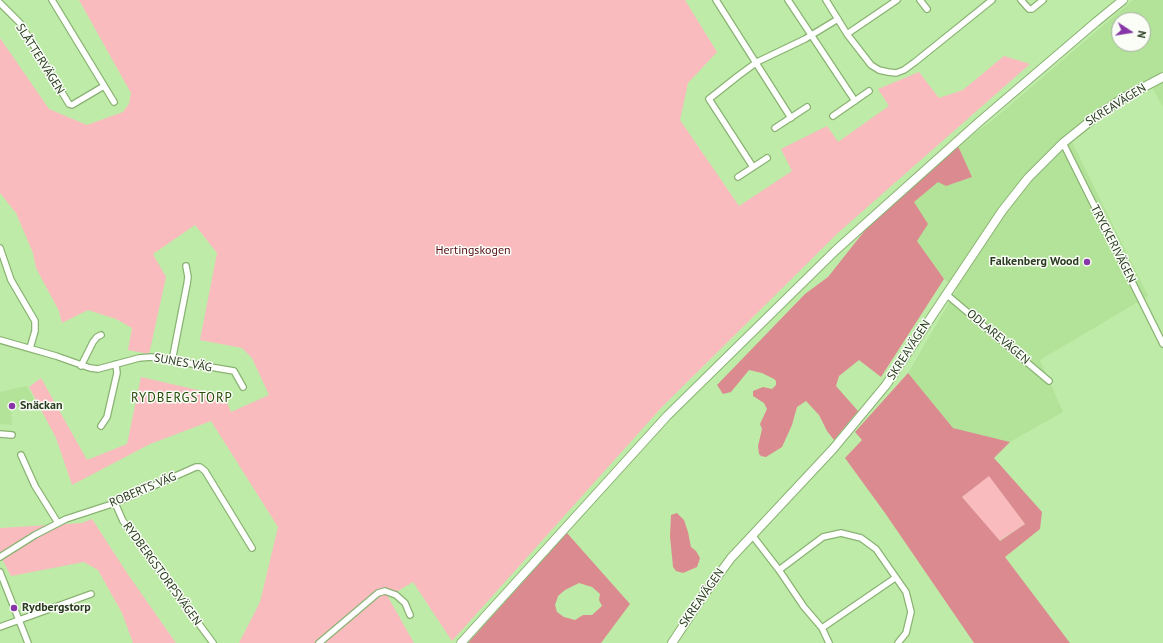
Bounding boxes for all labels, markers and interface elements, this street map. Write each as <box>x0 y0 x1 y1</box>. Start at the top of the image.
north arrow <box>1111 12 1151 52</box>
street label: SLÅTTERVÄGEN <box>13 21 67 97</box>
text: N <box>1134 29 1149 39</box>
street label: SKREAVÄGEN <box>1083 81 1149 129</box>
street label: TRYCKERIVÄGEN <box>1087 203 1139 285</box>
park label: Hertingskogen <box>435 244 511 258</box>
place label: Falkenberg Wood <box>990 255 1079 269</box>
marker: Falkenberg Wood <box>1082 257 1092 267</box>
street label: ODLAREVÄGEN <box>964 306 1032 368</box>
street label: SKREAVÄGEN <box>884 317 934 383</box>
street label: SUNES VÄG <box>153 351 213 375</box>
district label: RYDBERGSTORP <box>131 390 233 406</box>
place label: Snäckan <box>20 399 62 413</box>
marker: Snäckan <box>7 401 17 411</box>
street label: ROBERTS VÄG <box>107 469 179 511</box>
street label: RYDBERGSTORPSVÄGEN <box>120 520 204 628</box>
street label: SKREAVÄGEN <box>676 566 728 630</box>
place label: Rydbergstorp <box>22 601 91 615</box>
marker: Rydbergstorp <box>9 603 19 613</box>

